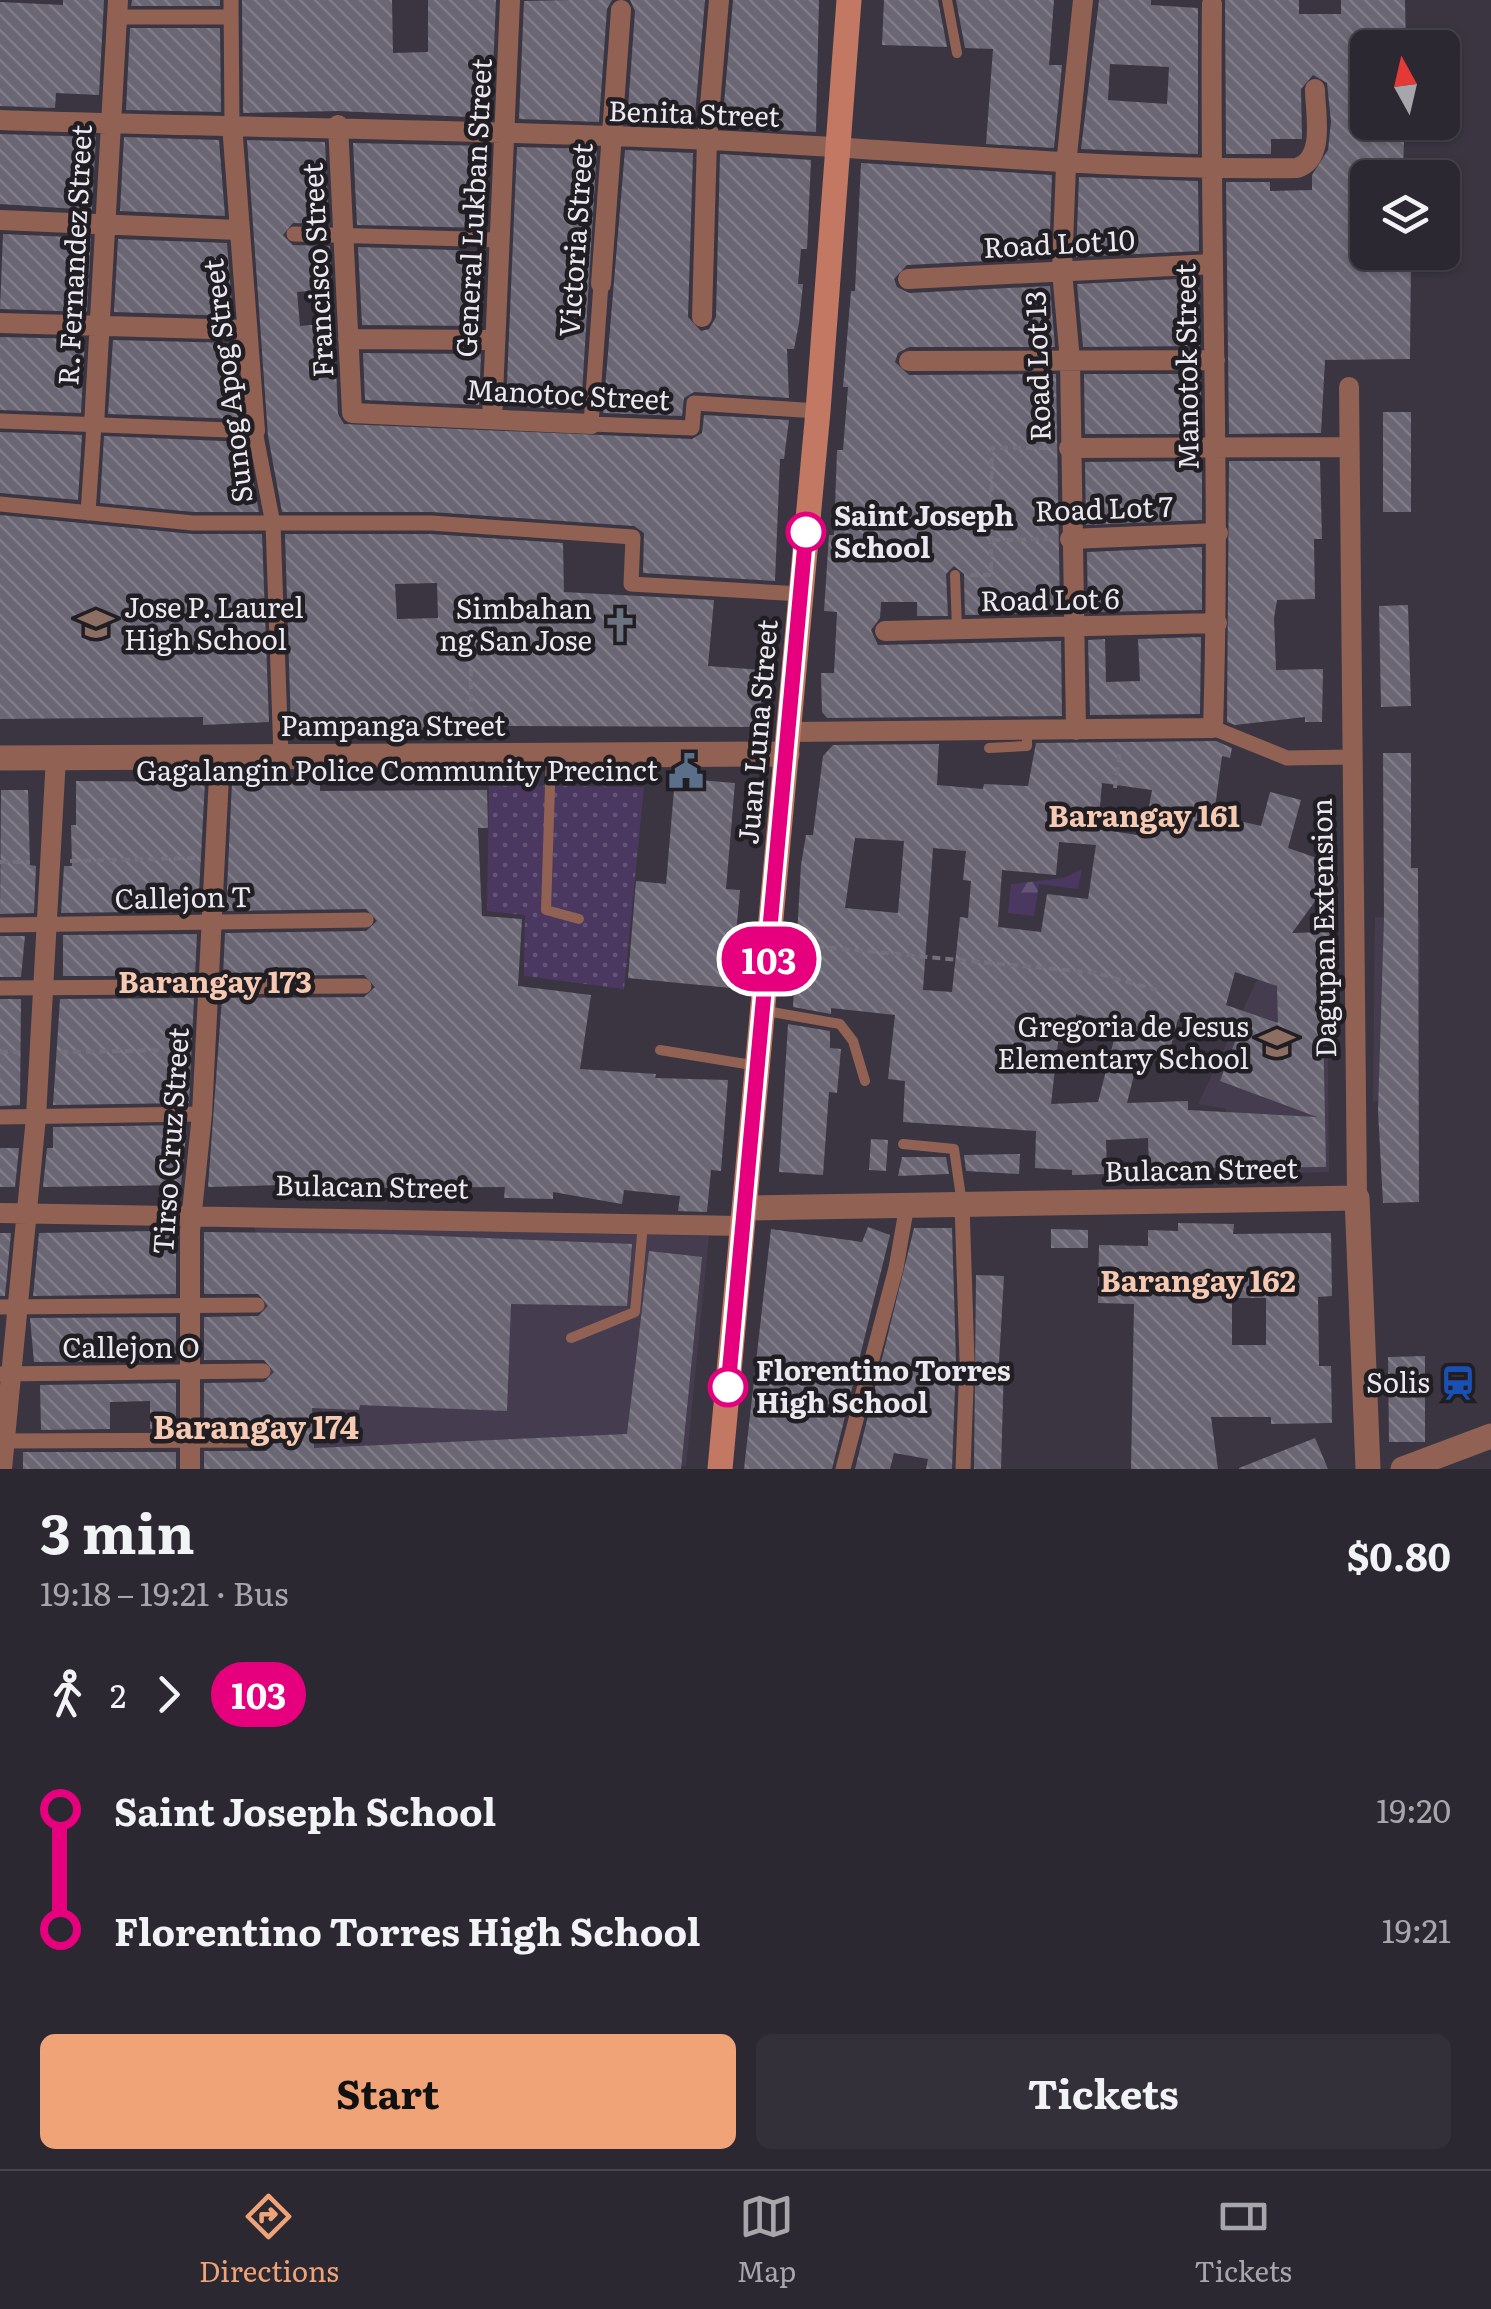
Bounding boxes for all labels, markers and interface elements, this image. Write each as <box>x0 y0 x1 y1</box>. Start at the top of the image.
north arrow <box>1350 30 1460 140</box>
map controls <box>1350 30 1460 270</box>
street label: General Lukban Street <box>443 57 501 358</box>
street label: Benita Street <box>608 88 781 136</box>
street label: R. Fernandez Street <box>45 123 101 386</box>
street label: Victoria Street <box>546 141 602 338</box>
button: layers <box>1350 160 1460 270</box>
street label: Francisco Street <box>289 161 343 379</box>
street label: Road Lot 10 <box>982 217 1136 267</box>
street label: Sunog Apog Street <box>190 256 262 506</box>
street label: Manotok Street <box>1162 263 1208 471</box>
street label: Road Lot 13 <box>1012 290 1060 442</box>
street label: Manotoc Street <box>465 367 672 419</box>
street label: Road Lot 7 <box>1034 484 1174 530</box>
place label: Saint Joseph School <box>834 493 1014 567</box>
marker: Saint Joseph School <box>787 513 825 551</box>
street label: Road Lot 6 <box>980 576 1120 620</box>
place label: Jose P. Laurel High School <box>124 585 304 659</box>
place label: Simbahan ng San Jose <box>439 586 592 660</box>
school or university icon: Jose P. Laurel High School <box>77 605 115 643</box>
church icon: Simbahan ng San Jose <box>601 606 639 644</box>
street label: Juan Luna Street <box>725 617 787 846</box>
street label: Pampanga Street <box>280 703 506 745</box>
place label: Gagalangin Police Community Precinct <box>136 748 659 790</box>
public building icon: Gagalangin Police Community Precinct <box>667 752 705 790</box>
district label: Barangay 161 <box>1048 792 1240 836</box>
street label: Dagupan Extension <box>1299 798 1345 1058</box>
street label: Callejon T <box>114 874 252 918</box>
line badge: 103 <box>712 926 826 992</box>
text: 103 <box>742 933 796 985</box>
district label: Barangay 173 <box>118 958 312 1002</box>
place label: Gregoria de Jesus Elementary School <box>998 1004 1249 1078</box>
school or university icon: Gregoria de Jesus Elementary School <box>1258 1024 1296 1062</box>
street label: Tirso Cruz Street <box>140 1025 198 1256</box>
street label: Bulacan Street <box>1104 1145 1299 1191</box>
street label: Bulacan Street <box>275 1162 470 1208</box>
district label: Barangay 162 <box>1100 1257 1296 1301</box>
street label: Callejon O <box>62 1325 200 1367</box>
place label: Florentino Torres High School <box>756 1348 1011 1422</box>
place label: Solis <box>1366 1360 1430 1402</box>
station icon: Solis <box>1439 1364 1477 1402</box>
marker: Florentino Torres High School <box>709 1368 747 1406</box>
district label: Barangay 174 <box>153 1401 359 1449</box>
text: 3 min <box>40 1489 195 1571</box>
text: $0.80 <box>1347 1526 1451 1583</box>
text: 19:18 – 19:21 · Bus <box>40 1568 289 1616</box>
icon: walk <box>40 1667 95 1722</box>
icon: forward <box>141 1667 196 1722</box>
text: 103 <box>231 1668 286 1720</box>
text: 2 <box>110 1670 126 1718</box>
text: Saint Joseph School <box>114 1781 496 1838</box>
text: 19:20 <box>1376 1785 1451 1833</box>
text: Florentino Torres High School <box>114 1901 701 1958</box>
text: 19:21 <box>1382 1905 1451 1953</box>
button: Start <box>40 2034 736 2149</box>
button: Tickets <box>756 2034 1451 2149</box>
tab: Directions <box>199 2189 339 2291</box>
tab: Map <box>737 2189 796 2291</box>
tab: Tickets <box>1194 2189 1292 2291</box>

